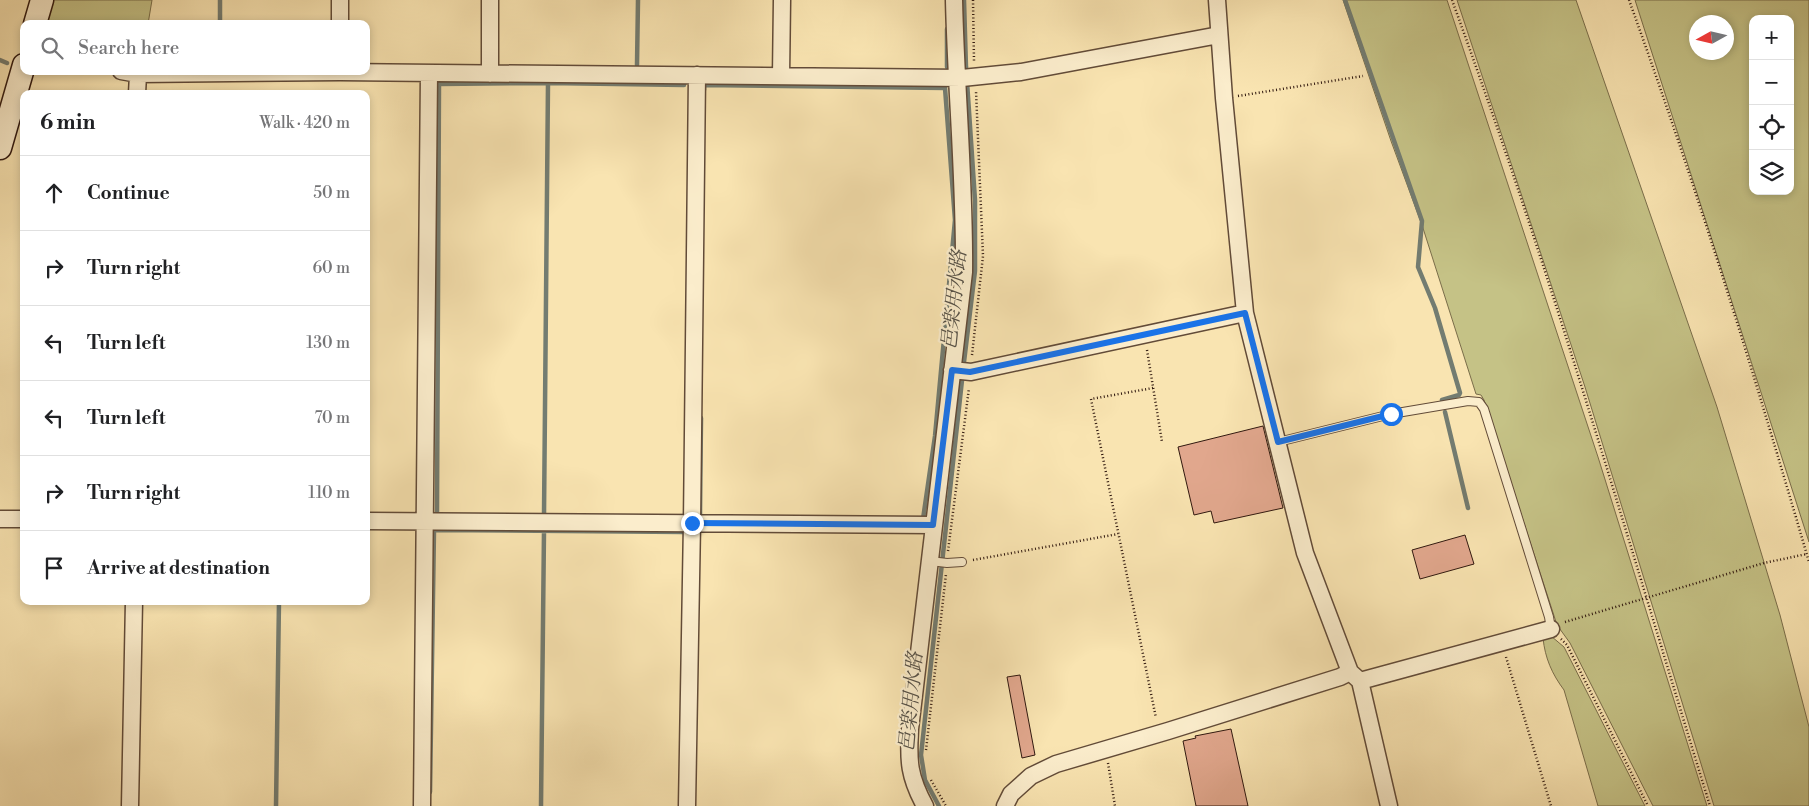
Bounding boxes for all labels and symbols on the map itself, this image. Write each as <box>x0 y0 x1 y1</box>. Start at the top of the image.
north arrow <box>1689 15 1734 60</box>
water label: 邑楽用水路 <box>937 247 973 351</box>
route start <box>1380 403 1403 426</box>
route end <box>681 512 704 535</box>
water label: 邑楽用水路 <box>895 649 929 753</box>

